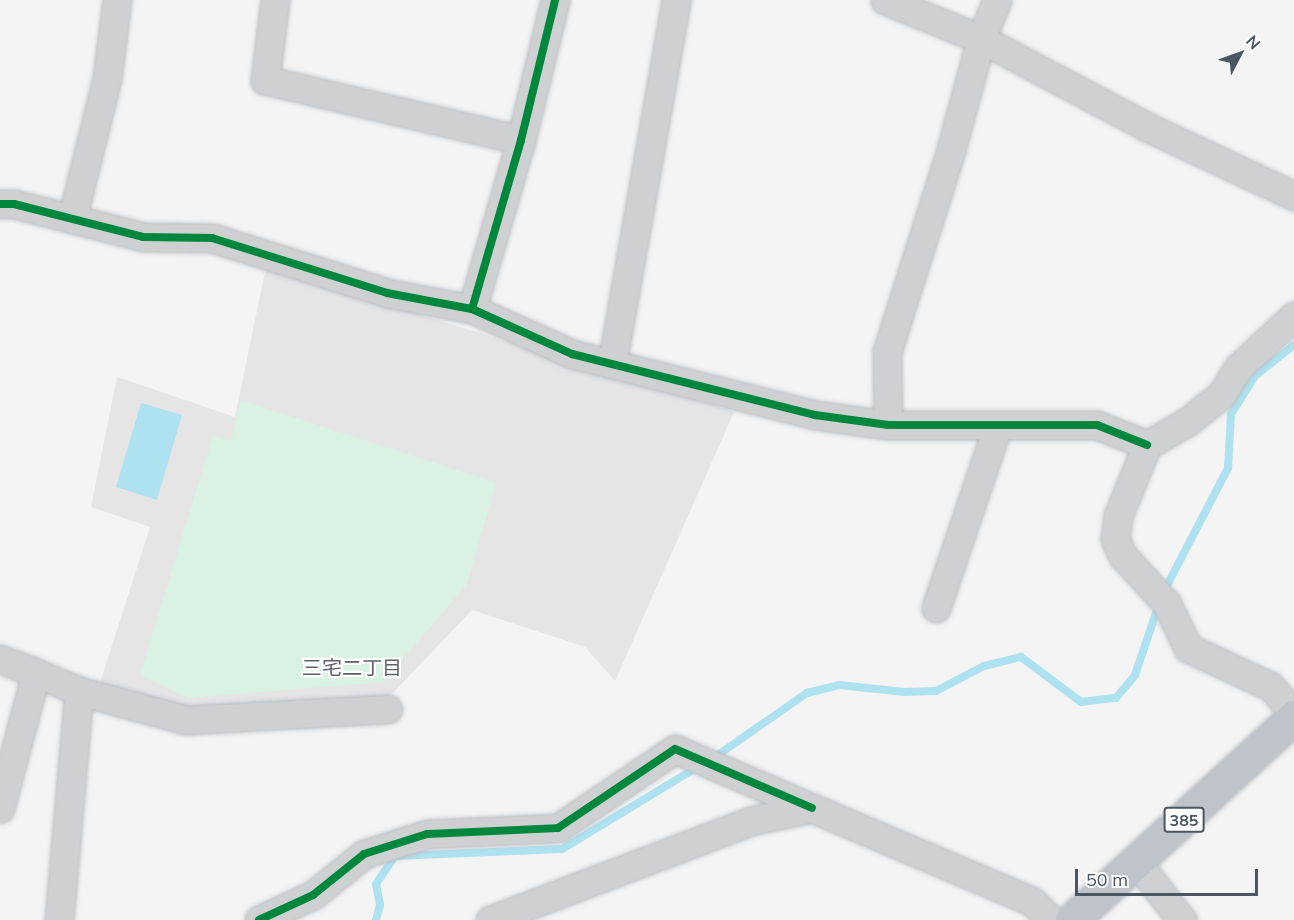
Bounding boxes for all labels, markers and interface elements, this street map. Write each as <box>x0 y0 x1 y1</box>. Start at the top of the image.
north arrow <box>1210 24 1270 84</box>
text: N <box>1242 31 1265 53</box>
district label: 三宅二丁目 <box>302 655 402 679</box>
road number: 385 <box>1163 807 1205 833</box>
scale bar <box>1078 857 1261 895</box>
text: 50 m <box>1086 868 1128 891</box>

